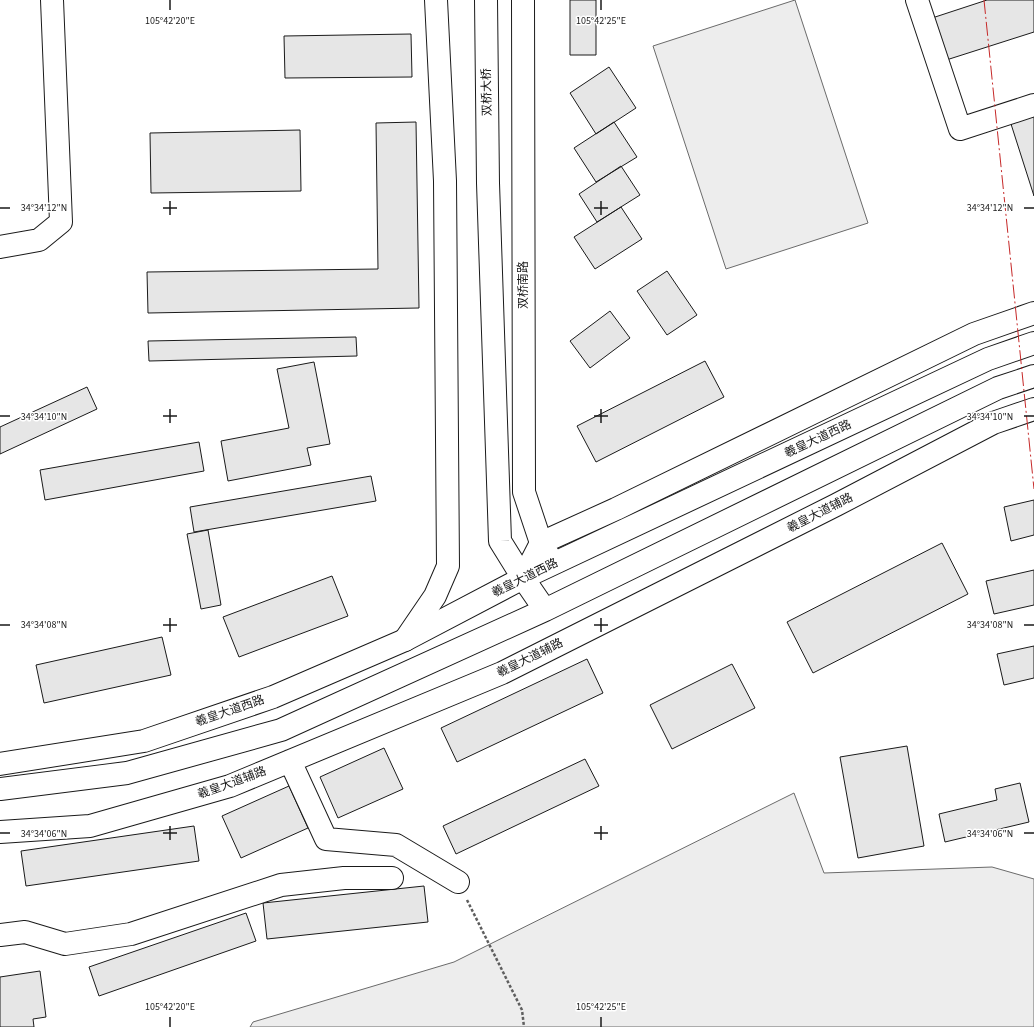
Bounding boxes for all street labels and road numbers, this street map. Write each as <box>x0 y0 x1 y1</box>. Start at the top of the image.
street label: 双桥大桥 <box>478 68 496 116</box>
street label: 双桥南路 <box>515 261 532 309</box>
street label: 羲皇大道西路 <box>782 416 854 462</box>
street label: 羲皇大道辅路 <box>784 489 856 537</box>
street label: 羲皇大道西路 <box>489 555 561 601</box>
street label: 羲皇大道辅路 <box>494 635 566 681</box>
street label: 羲皇大道西路 <box>193 691 267 731</box>
street label: 羲皇大道辅路 <box>195 763 269 803</box>

